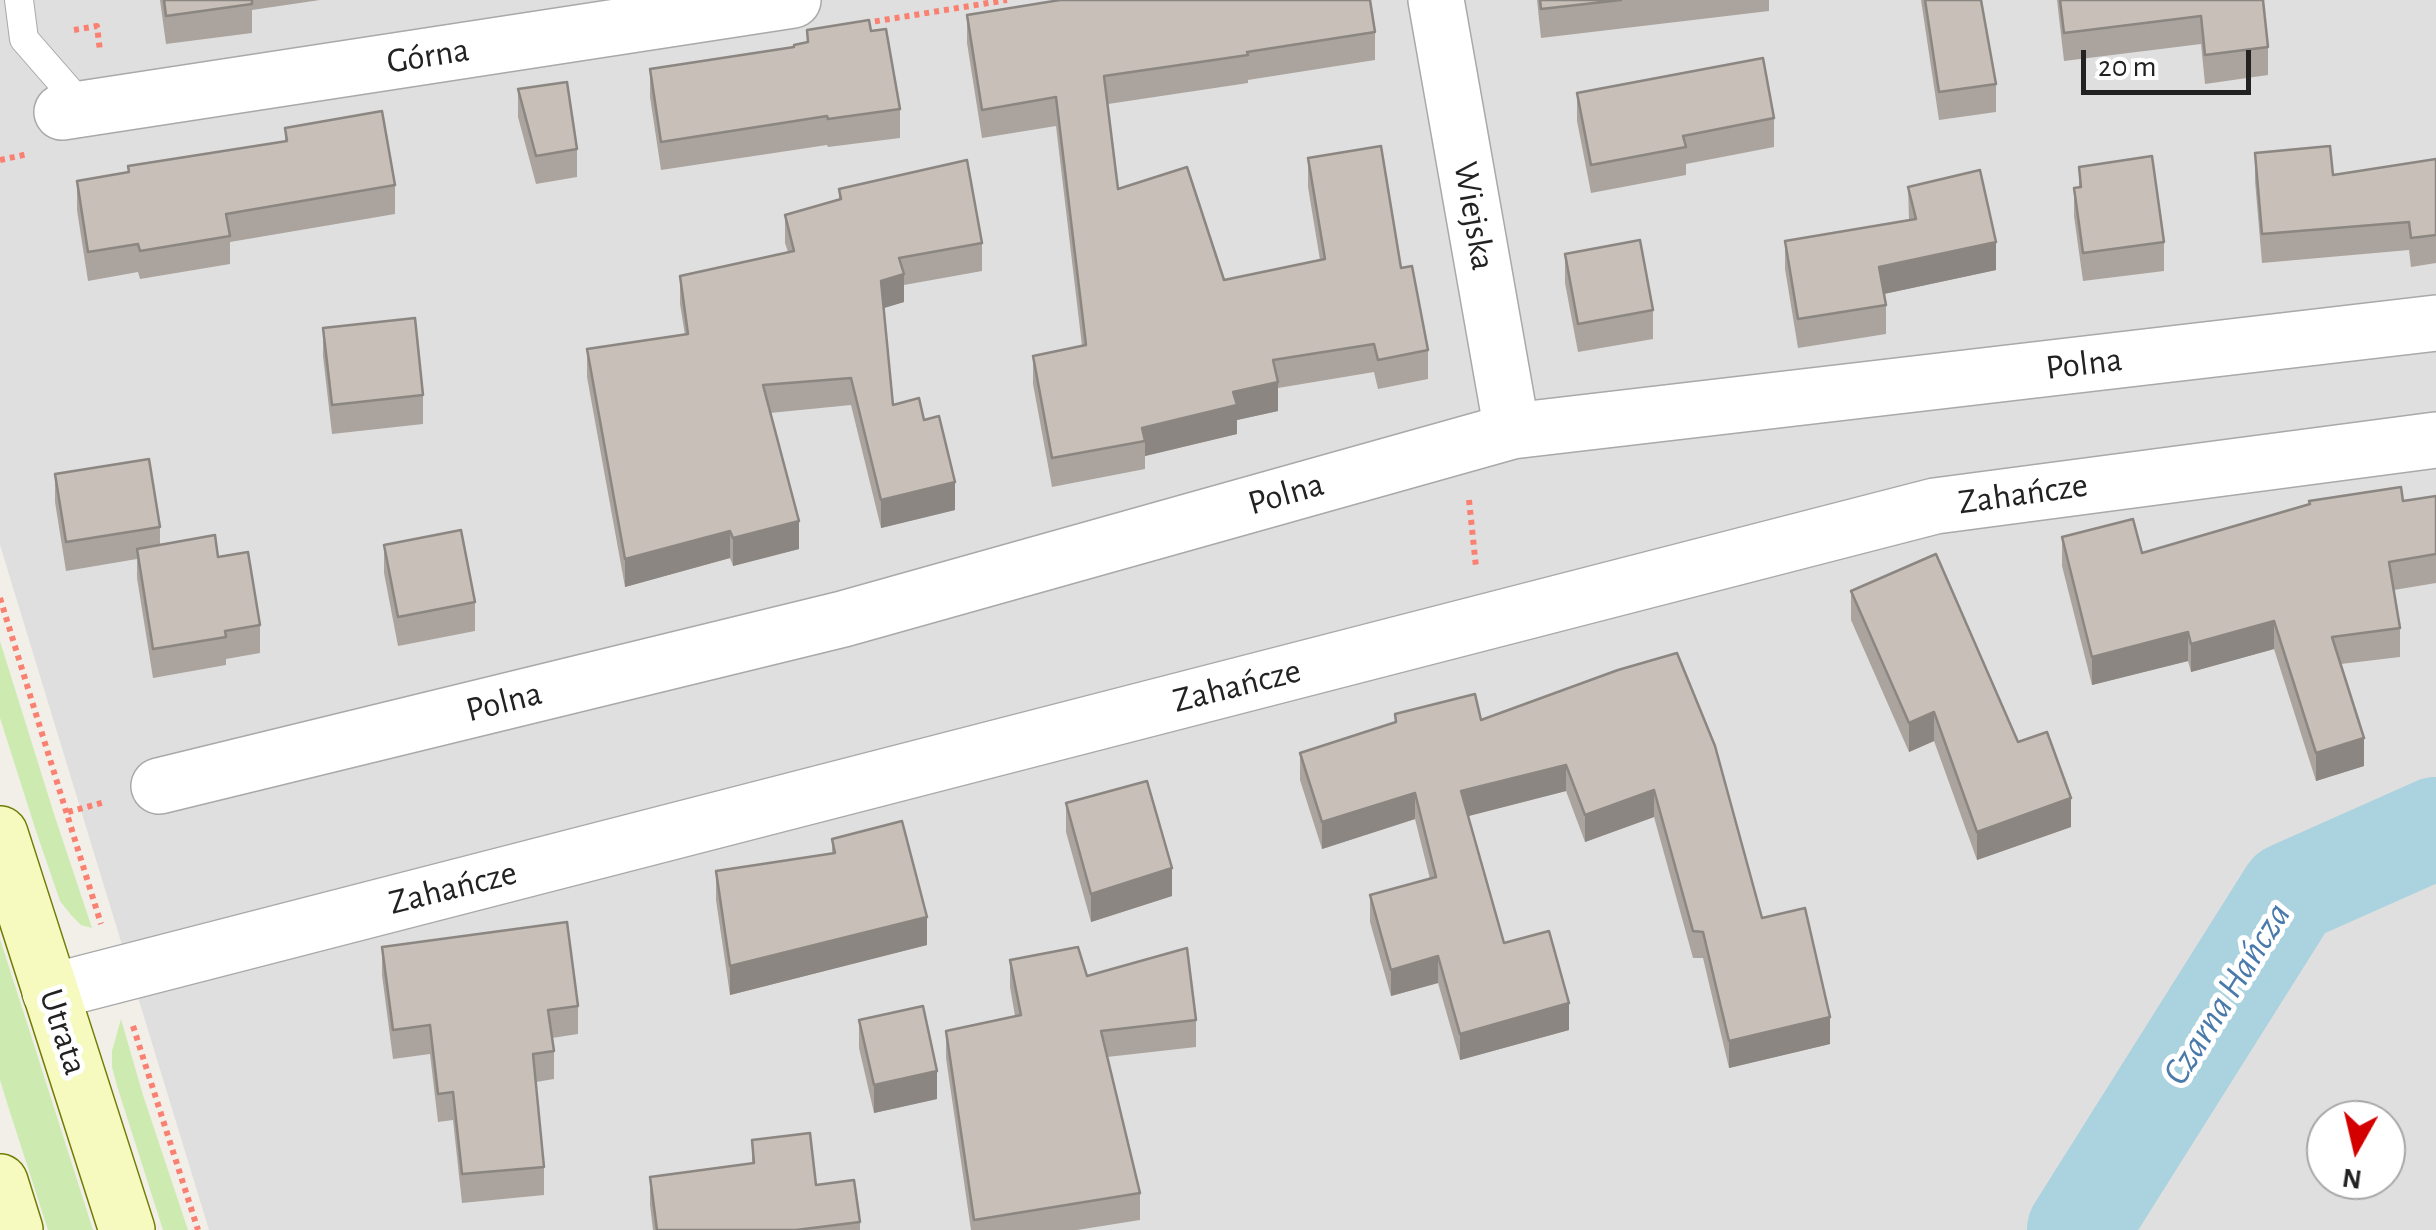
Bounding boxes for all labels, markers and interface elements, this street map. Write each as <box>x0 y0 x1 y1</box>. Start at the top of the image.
street label: Górna <box>384 29 472 83</box>
scale bar <box>2086 30 2256 92</box>
text: 20 m <box>2098 52 2156 82</box>
street label: Wiejska <box>1444 158 1504 274</box>
street label: Polna <box>2043 338 2125 390</box>
street label: Polna <box>1243 463 1329 525</box>
street label: Zahańcze <box>1956 464 2090 524</box>
street label: Zahańcze <box>1169 650 1305 722</box>
street label: Polna <box>462 672 546 732</box>
street label: Zahańcze <box>385 852 521 924</box>
water label: Czarna Hańcza <box>2153 895 2301 1093</box>
street label: Utrata <box>30 984 96 1080</box>
north arrow <box>2306 1100 2406 1200</box>
text: N <box>2341 1163 2364 1193</box>

